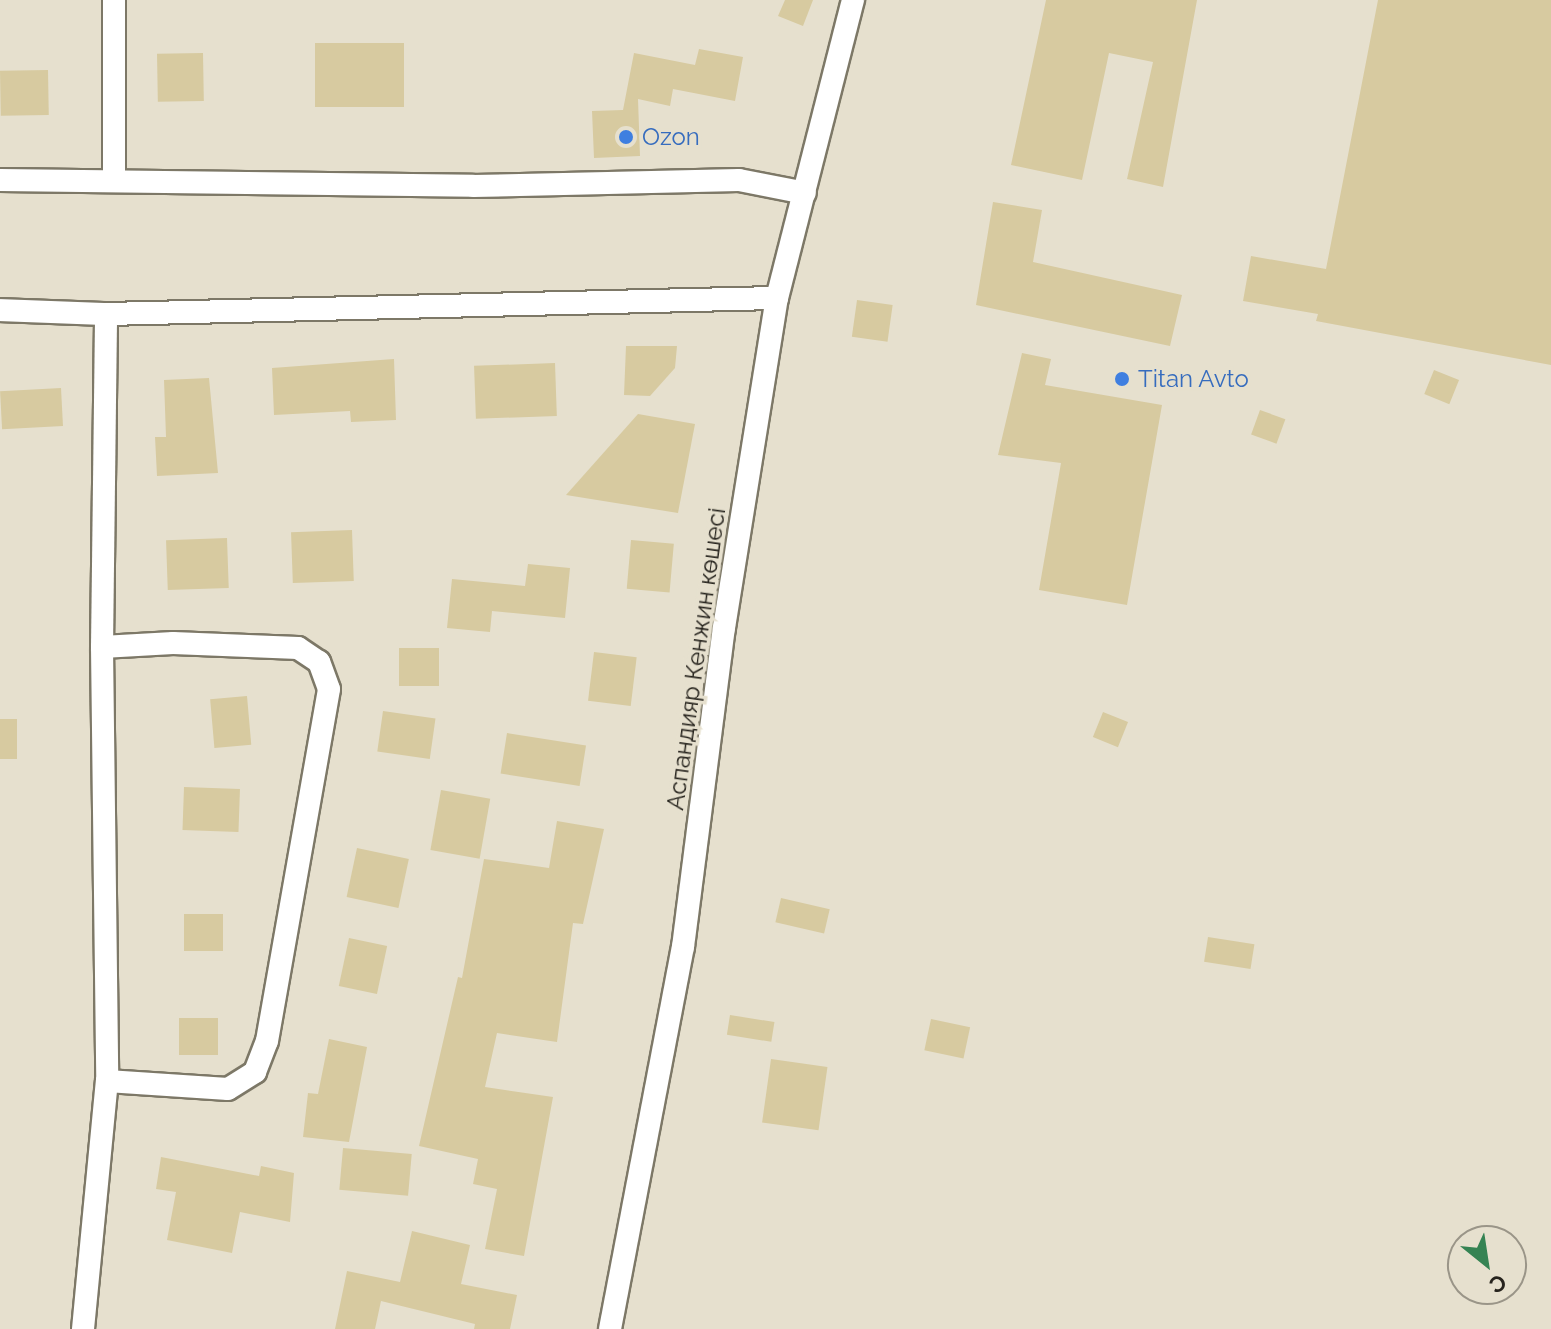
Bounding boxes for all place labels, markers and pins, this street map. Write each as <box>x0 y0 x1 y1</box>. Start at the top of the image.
place label: Ozon <box>642 123 700 151</box>
marker: Ozon <box>617 128 635 146</box>
place label: Titan Avto <box>1138 365 1249 393</box>
marker: Titan Avto <box>1113 370 1131 388</box>

